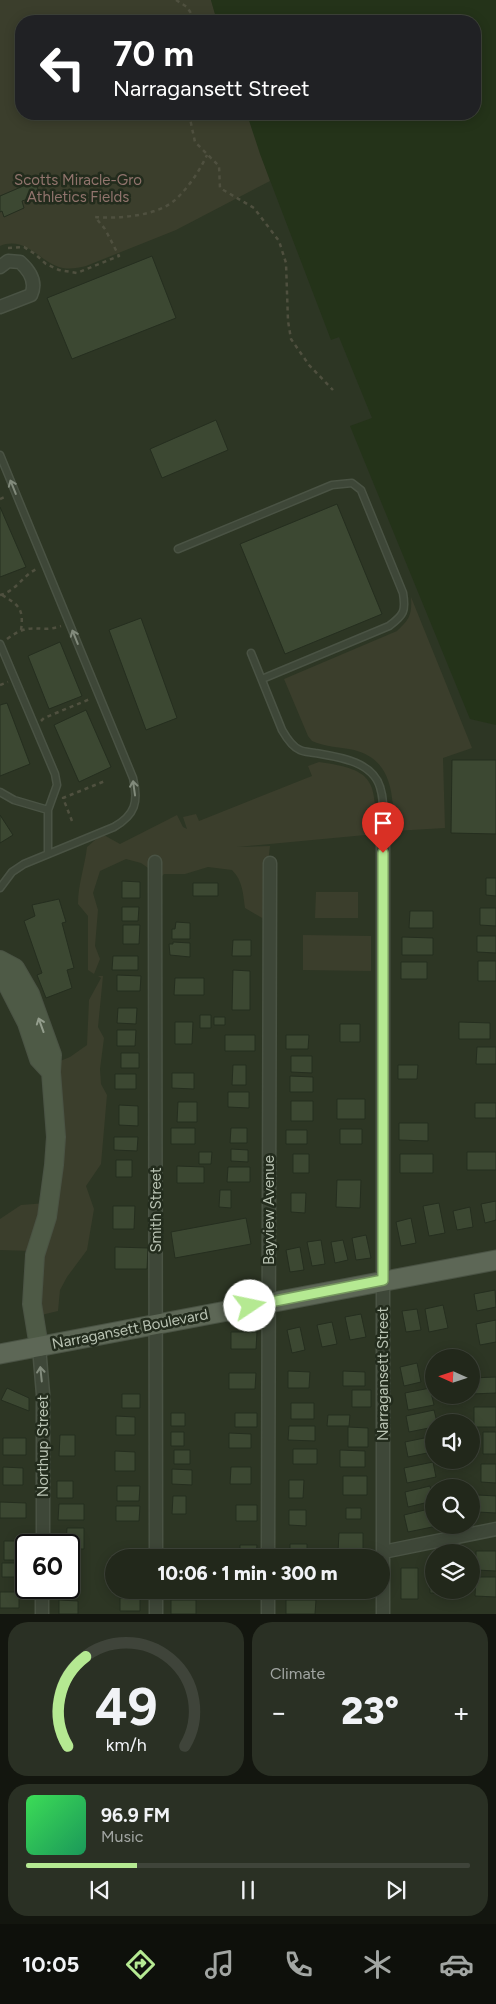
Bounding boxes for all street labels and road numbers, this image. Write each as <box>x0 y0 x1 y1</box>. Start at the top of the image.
street label: Bayview Avenue <box>260 1155 278 1265</box>
street label: Smith Street <box>147 1167 165 1253</box>
street label: Narragansett Boulevard <box>50 1305 210 1353</box>
street label: Narragansett Street <box>374 1307 392 1441</box>
street label: Northup Street <box>34 1394 52 1497</box>

